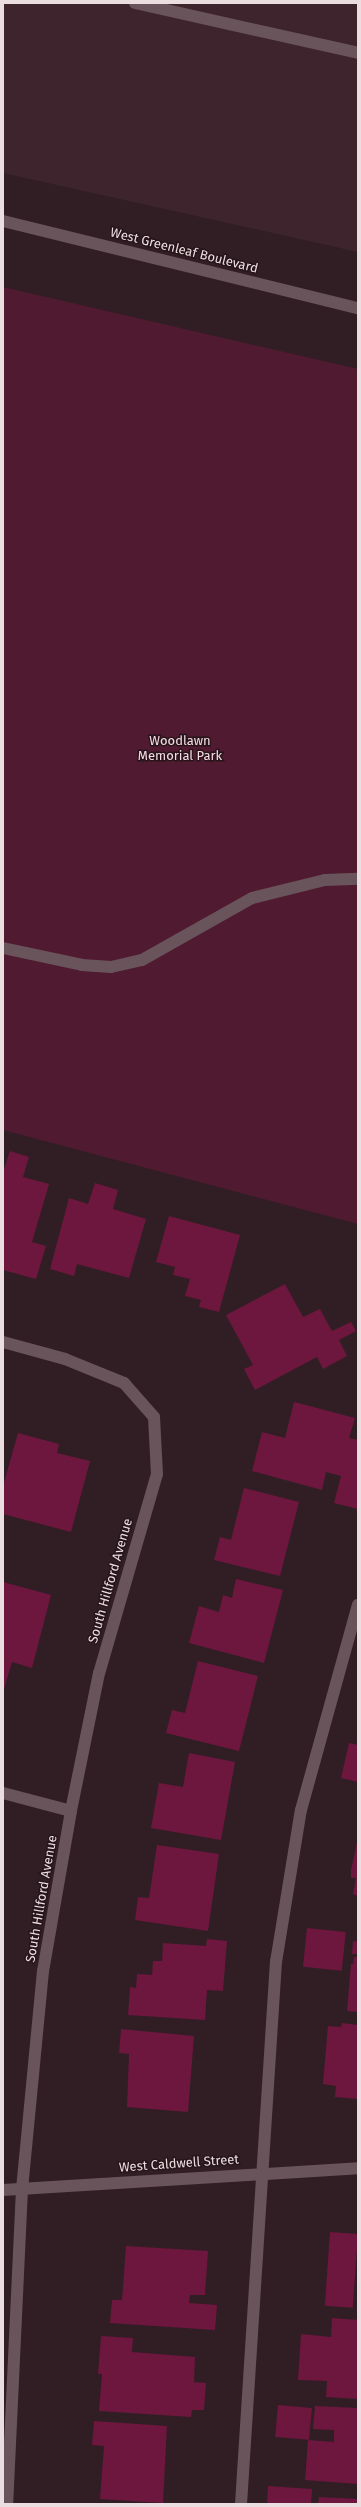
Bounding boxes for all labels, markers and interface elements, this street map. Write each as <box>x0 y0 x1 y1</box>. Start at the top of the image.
street label: West Greenleaf Boulevard <box>109 225 259 277</box>
park label: Woodlawn Memorial Park <box>138 734 222 765</box>
street label: South Hillford Avenue <box>86 1517 136 1645</box>
street label: South Hillford Avenue <box>23 1834 61 1964</box>
street label: West Caldwell Street <box>118 2152 240 2176</box>

